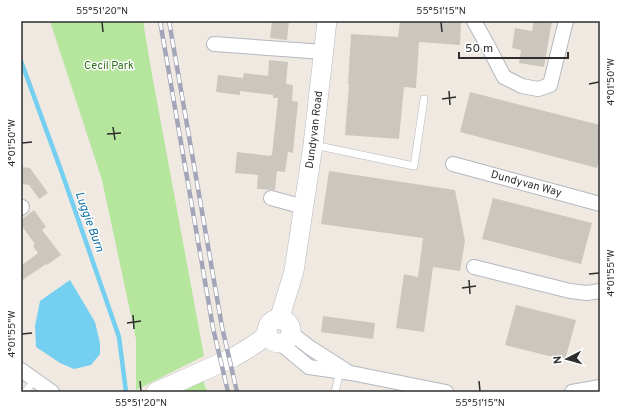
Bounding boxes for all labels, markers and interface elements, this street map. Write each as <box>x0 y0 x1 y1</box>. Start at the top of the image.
text: 55°51'20"N <box>76 5 128 18</box>
text: 55°51'15"N <box>416 5 466 18</box>
scale bar <box>459 34 568 60</box>
text: 50 m <box>465 41 493 57</box>
text: 4°01'50"W <box>605 58 618 106</box>
park label: Cecil Park <box>84 59 134 73</box>
street label: Dundyvan Road <box>303 90 326 170</box>
text: 4°01'50"W <box>6 119 19 167</box>
street label: Dundyvan Way <box>489 168 564 200</box>
water label: Luggie Burn <box>71 190 107 255</box>
text: 4°01'55"W <box>605 249 618 297</box>
text: 4°01'55"W <box>6 310 19 358</box>
north arrow <box>547 339 587 379</box>
text: N <box>551 355 565 365</box>
text: 55°51'20"N <box>115 397 167 410</box>
text: 55°51'15"N <box>455 397 505 410</box>

